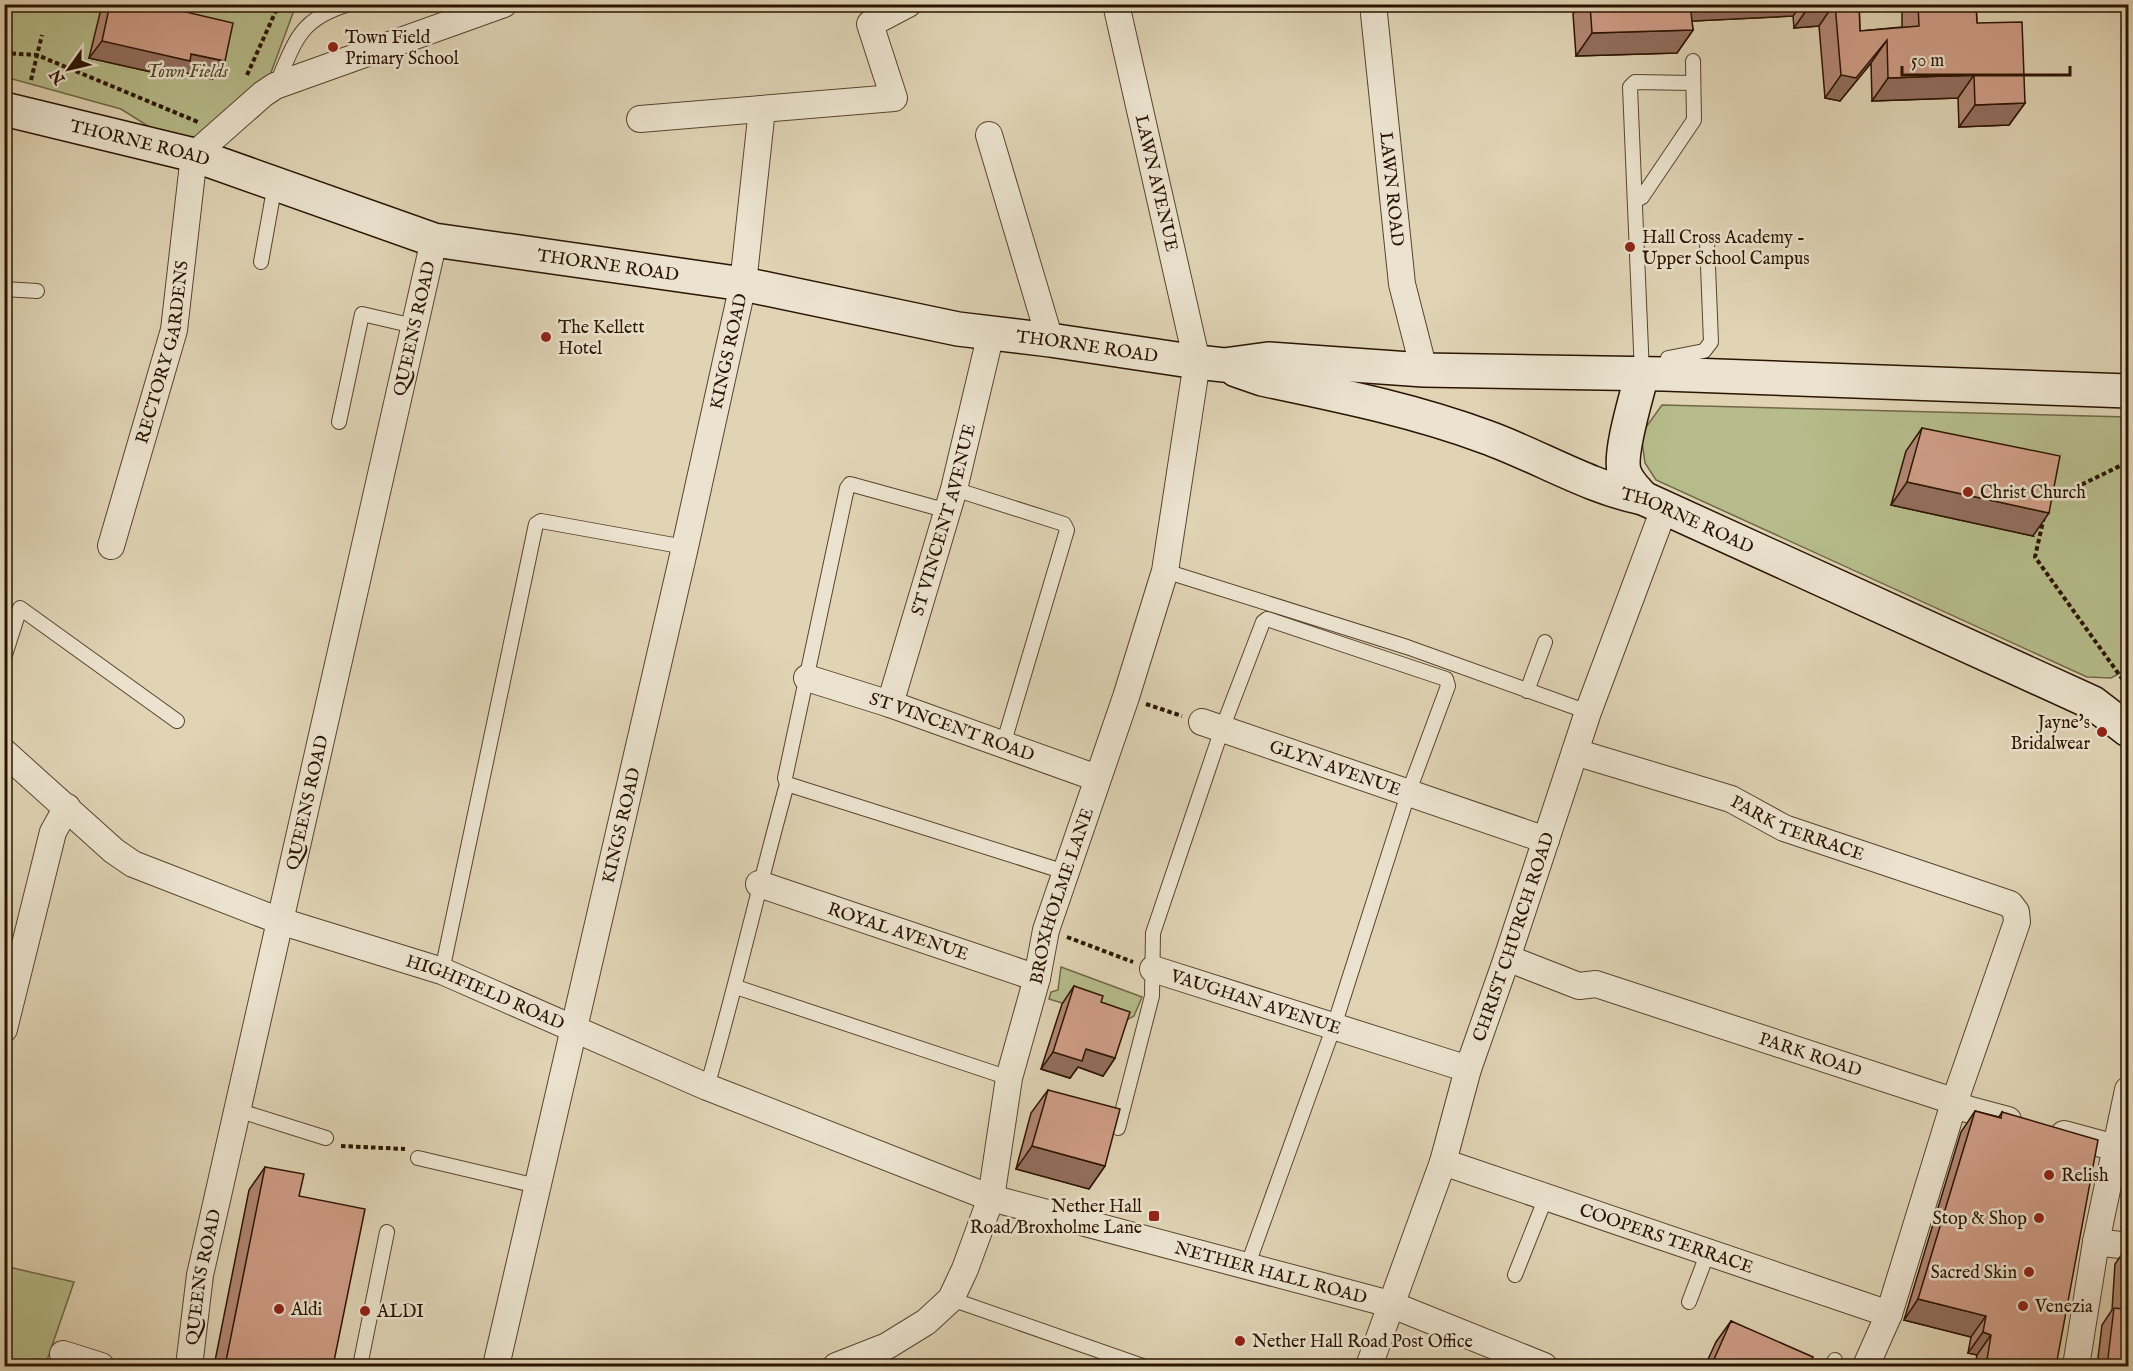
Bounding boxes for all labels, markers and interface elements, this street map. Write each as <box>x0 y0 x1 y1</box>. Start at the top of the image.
place label: Town Field Primary School <box>345 27 459 71</box>
north arrow <box>39 39 99 99</box>
scale bar <box>1902 39 2070 77</box>
marker: Town Field Primary School <box>326 40 340 54</box>
text: 50 m <box>1911 50 1944 73</box>
park label: Town Fields <box>146 61 229 84</box>
text: N <box>46 65 71 88</box>
street label: LAWN AVENUE <box>1129 113 1182 254</box>
street label: THORNE ROAD <box>67 115 213 173</box>
street label: LAWN ROAD <box>1373 131 1408 248</box>
place label: Hall Cross Academy - Upper School Campus <box>1642 227 1810 271</box>
marker: Hall Cross Academy - Upper School Campus <box>1623 240 1637 254</box>
street label: THORNE ROAD <box>535 245 680 288</box>
street label: RECTORY GARDENS <box>131 259 195 447</box>
street label: QUEENS ROAD <box>389 259 442 399</box>
street label: KINGS ROAD <box>706 291 754 412</box>
place label: The Kellett Hotel <box>558 317 645 361</box>
street label: THORNE ROAD <box>1015 326 1159 369</box>
marker: The Kellett Hotel <box>539 330 553 344</box>
street label: ST VINCENT AVENUE <box>907 422 982 619</box>
place label: Christ Church <box>1980 482 2086 505</box>
street label: THORNE ROAD <box>1618 483 1757 560</box>
marker: Christ Church <box>1961 485 1975 499</box>
street label: ST VINCENT ROAD <box>866 688 1037 768</box>
place label: Jayne's Bridalwear <box>2010 712 2090 756</box>
marker: Jayne's Bridalwear <box>2095 725 2109 739</box>
street label: QUEENS ROAD <box>282 733 335 873</box>
street label: GLYN AVENUE <box>1266 736 1404 802</box>
street label: KINGS ROAD <box>598 765 647 886</box>
street label: PARK TERRACE <box>1726 791 1867 867</box>
street label: BROXHOLME LANE <box>1026 805 1100 987</box>
street label: CHRIST CHURCH ROAD <box>1468 830 1561 1045</box>
street label: ROYAL AVENUE <box>824 898 971 967</box>
street label: HIGHFIELD ROAD <box>403 950 568 1036</box>
street label: VAUGHAN AVENUE <box>1166 965 1344 1041</box>
street label: PARK ROAD <box>1755 1028 1864 1083</box>
place label: Relish <box>2061 1165 2109 1188</box>
marker: Relish <box>2042 1168 2056 1182</box>
place label: Nether Hall Road/Broxholme Lane <box>970 1196 1142 1240</box>
street label: COOPERS TERRACE <box>1576 1199 1756 1280</box>
street label: QUEENS ROAD <box>182 1207 228 1347</box>
place label: Stop & Shop <box>1933 1208 2027 1231</box>
marker: Nether Hall Road/Broxholme Lane <box>1147 1209 1161 1223</box>
marker: Stop & Shop <box>2032 1211 2046 1225</box>
street label: NETHER HALL ROAD <box>1172 1237 1369 1310</box>
place label: Sacred Skin <box>1931 1262 2017 1285</box>
marker: Sacred Skin <box>2022 1265 2036 1279</box>
place label: Venezia <box>2034 1296 2093 1319</box>
place label: Aldi <box>290 1299 323 1322</box>
marker: Venezia <box>2016 1299 2030 1313</box>
place label: ALDI <box>376 1301 424 1324</box>
marker: Aldi <box>272 1302 286 1316</box>
marker: ALDI <box>358 1304 372 1318</box>
place label: Nether Hall Road Post Office <box>1252 1331 1473 1354</box>
marker: Nether Hall Road Post Office <box>1233 1334 1247 1348</box>

